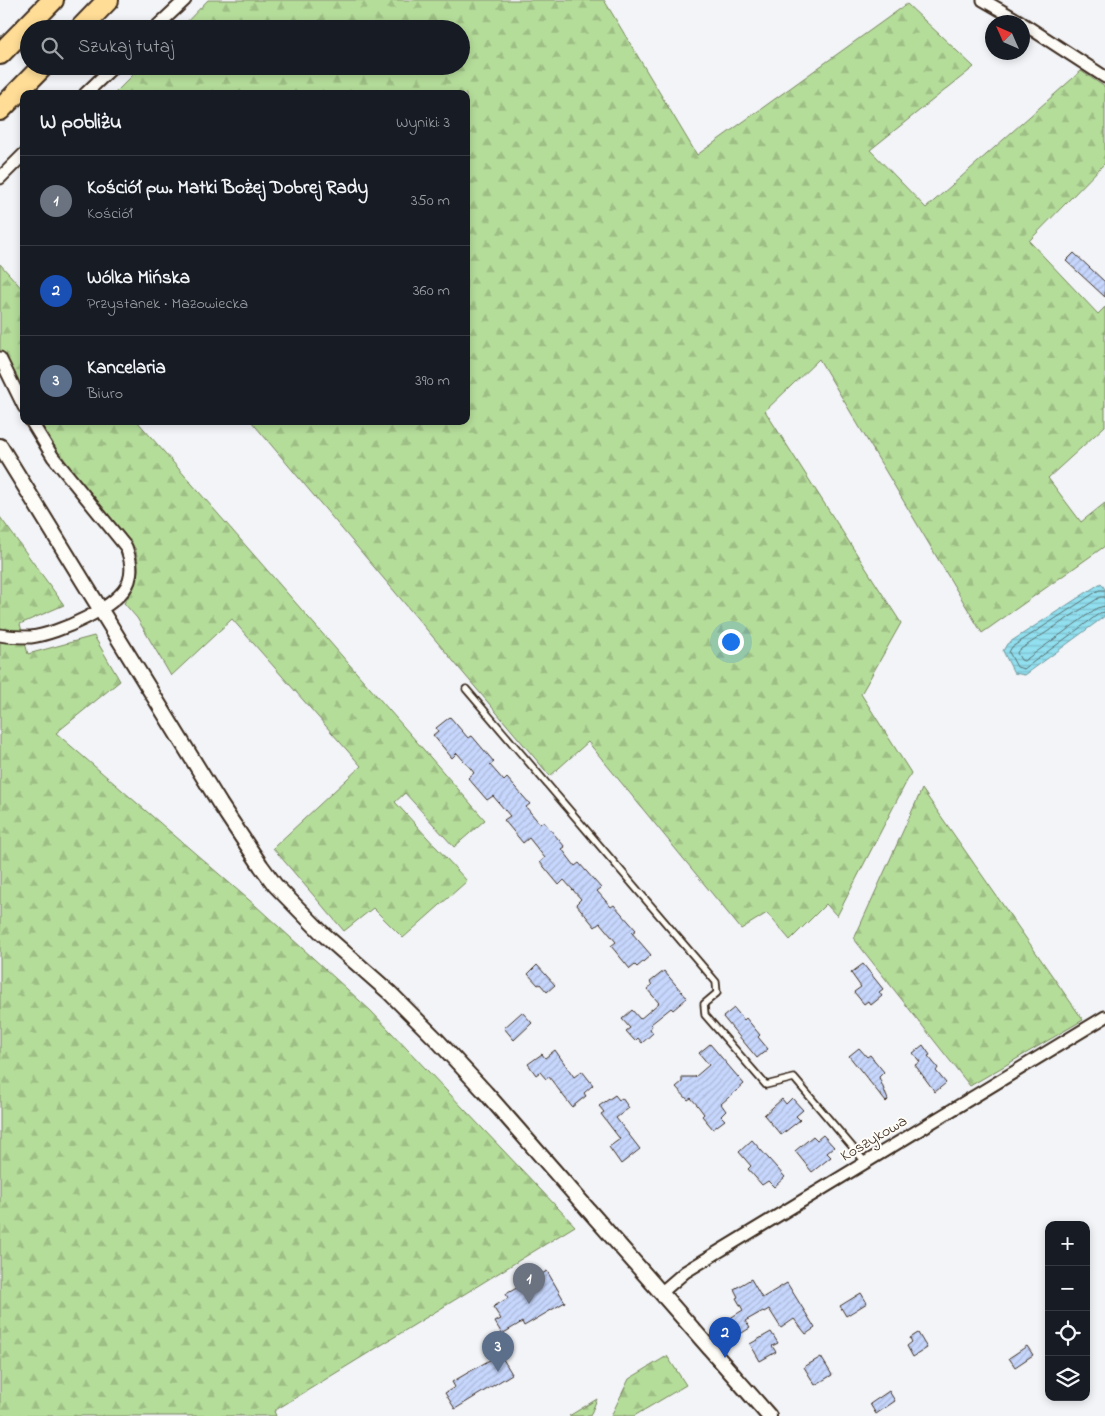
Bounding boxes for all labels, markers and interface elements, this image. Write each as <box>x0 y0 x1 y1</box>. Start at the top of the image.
north arrow <box>985 15 1030 60</box>
search box <box>20 20 470 75</box>
icon: search <box>38 34 66 62</box>
text: Szukaj tutaj <box>78 34 174 61</box>
text: W pobliżu <box>40 108 122 138</box>
text: Wyniki: 3 <box>396 111 450 135</box>
text: Kościół pw. Matki Bożej Dobrej Rady <box>87 175 368 202</box>
text: 1 <box>53 189 59 213</box>
text: 350 m <box>411 189 450 213</box>
text: Kościół <box>87 202 133 226</box>
text: Wólka Mińska <box>87 265 190 292</box>
text: 2 <box>52 279 60 303</box>
text: 360 m <box>413 279 450 303</box>
text: Przystanek · Mazowiecka <box>87 292 248 316</box>
text: Kancelaria <box>87 355 166 382</box>
text: 3 <box>53 369 59 393</box>
text: 390 m <box>415 369 450 393</box>
text: Biuro <box>87 382 123 406</box>
your location <box>718 629 744 655</box>
street label: Koszykowa <box>836 1110 912 1168</box>
map controls <box>1045 1221 1090 1401</box>
button: + <box>1045 1221 1090 1266</box>
pin: 1 <box>513 1263 545 1304</box>
button: − <box>1045 1266 1090 1311</box>
button: locate <box>1045 1311 1090 1356</box>
pin: 2 <box>709 1317 741 1358</box>
pin: 3 <box>482 1331 514 1372</box>
button: layers <box>1045 1356 1090 1401</box>

